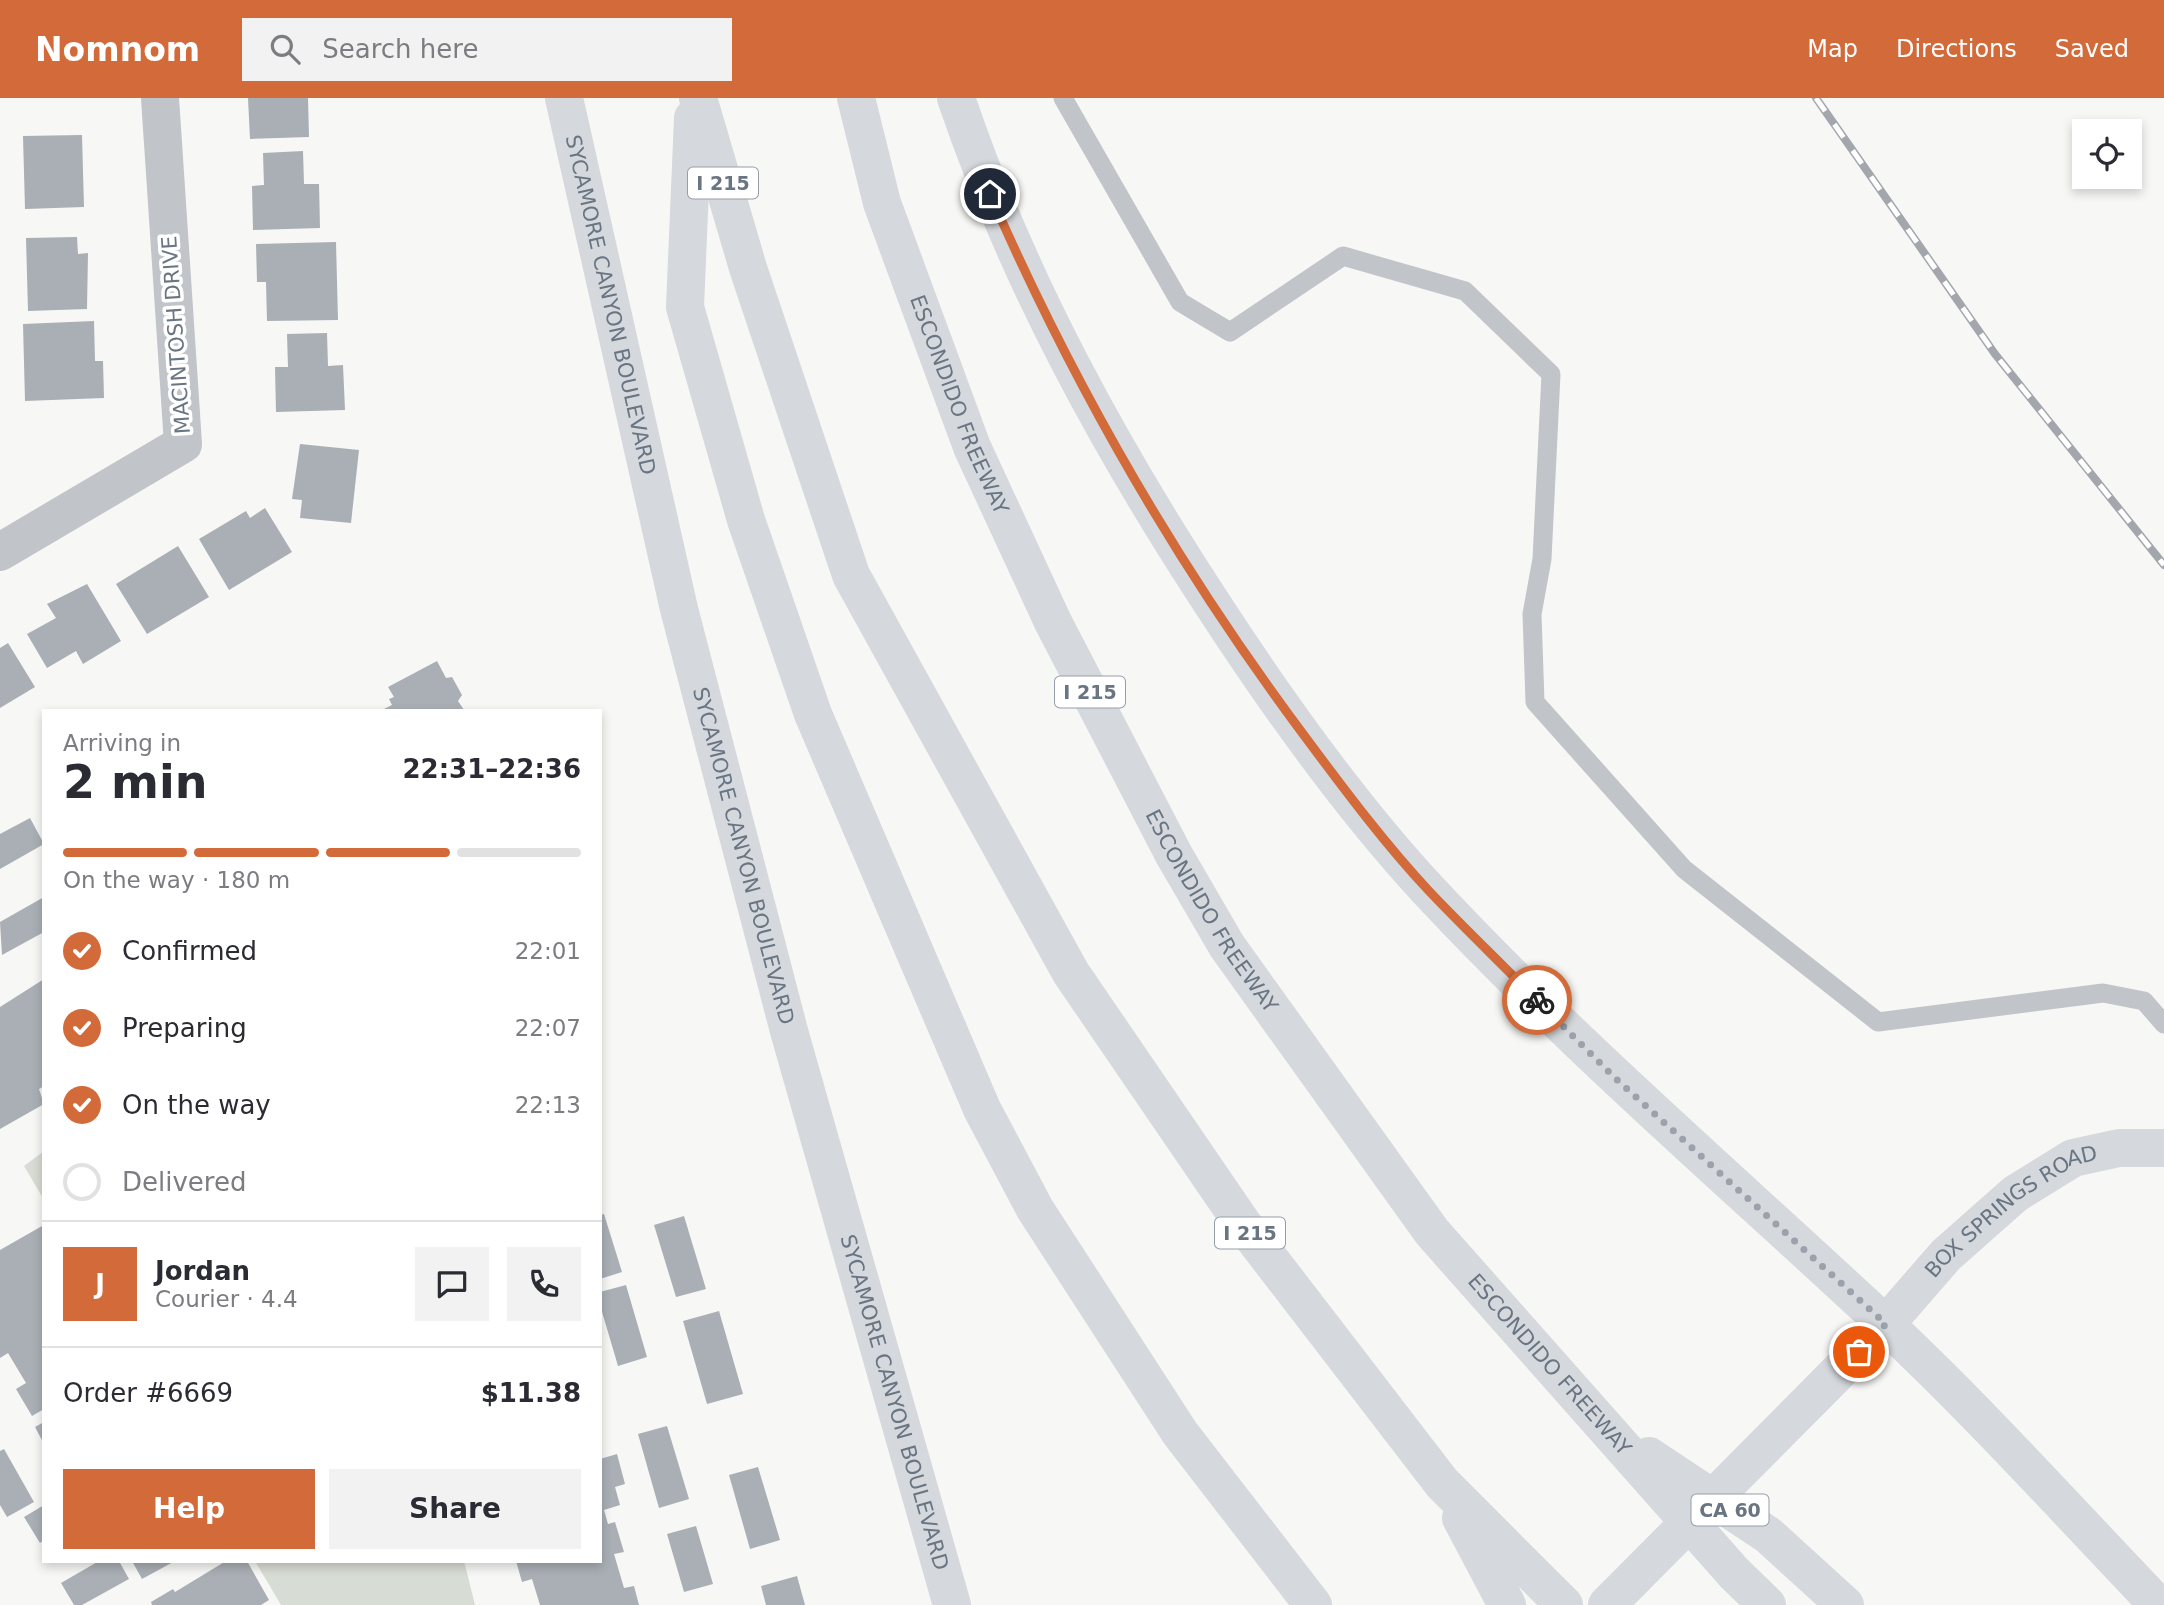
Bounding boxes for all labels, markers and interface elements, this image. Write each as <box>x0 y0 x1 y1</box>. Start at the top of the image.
search box <box>242 18 732 81</box>
text: Nomnom <box>35 30 200 69</box>
icon: search <box>266 30 304 68</box>
text: Search here <box>322 34 478 64</box>
text: Map <box>1807 35 1858 63</box>
text: Directions <box>1896 35 2017 63</box>
text: Saved <box>2055 35 2129 63</box>
map controls <box>2072 119 2142 189</box>
button: locate <box>2072 119 2142 189</box>
street label: SYCAMORE CANYON BOULEVARD <box>561 133 660 477</box>
pin <box>960 164 1020 224</box>
road number: I 215 <box>688 167 758 198</box>
icon: home <box>971 175 1009 213</box>
street label: MACINTOSH DRIVE <box>157 235 195 435</box>
street label: ESCONDIDO FREEWAY <box>905 292 1013 518</box>
road number: I 215 <box>1055 677 1125 708</box>
street label: SYCAMORE CANYON BOULEVARD <box>688 685 799 1027</box>
text: Arriving in <box>63 730 181 756</box>
text: 22:31–22:36 <box>402 754 581 784</box>
text: 2 min <box>63 755 207 809</box>
street label: ESCONDIDO FREEWAY <box>1141 806 1283 1017</box>
text: On the way · 180 m <box>63 867 290 893</box>
icon: check <box>63 932 101 970</box>
text: Confirmed <box>122 936 257 966</box>
text: 22:01 <box>515 938 581 964</box>
courier <box>1502 965 1572 1035</box>
icon: bike <box>1518 981 1556 1019</box>
icon: check <box>63 1009 101 1047</box>
text: Preparing <box>122 1013 247 1043</box>
text: 22:07 <box>515 1015 581 1041</box>
icon: check <box>63 1086 101 1124</box>
text: On the way <box>122 1090 271 1120</box>
text: 22:13 <box>515 1092 581 1118</box>
street label: BOX SPRINGS ROAD <box>1920 1141 2099 1282</box>
text: Delivered <box>122 1167 246 1197</box>
road number: I 215 <box>1215 1218 1285 1248</box>
street label: SYCAMORE CANYON BOULEVARD <box>835 1232 954 1573</box>
button: chat <box>415 1247 489 1321</box>
button: phone <box>507 1247 581 1321</box>
text: Jordan <box>155 1256 250 1286</box>
text: J <box>95 1269 105 1299</box>
street label: ESCONDIDO FREEWAY <box>1463 1269 1636 1460</box>
text: Courier · 4.4 <box>155 1286 298 1312</box>
pin <box>1829 1322 1889 1382</box>
icon: bag <box>1840 1333 1878 1371</box>
text: Order #6669 <box>63 1378 233 1408</box>
text: $11.38 <box>481 1378 581 1408</box>
button: Help <box>63 1469 315 1549</box>
button: Share <box>329 1469 581 1549</box>
road number: CA 60 <box>1692 1494 1768 1526</box>

